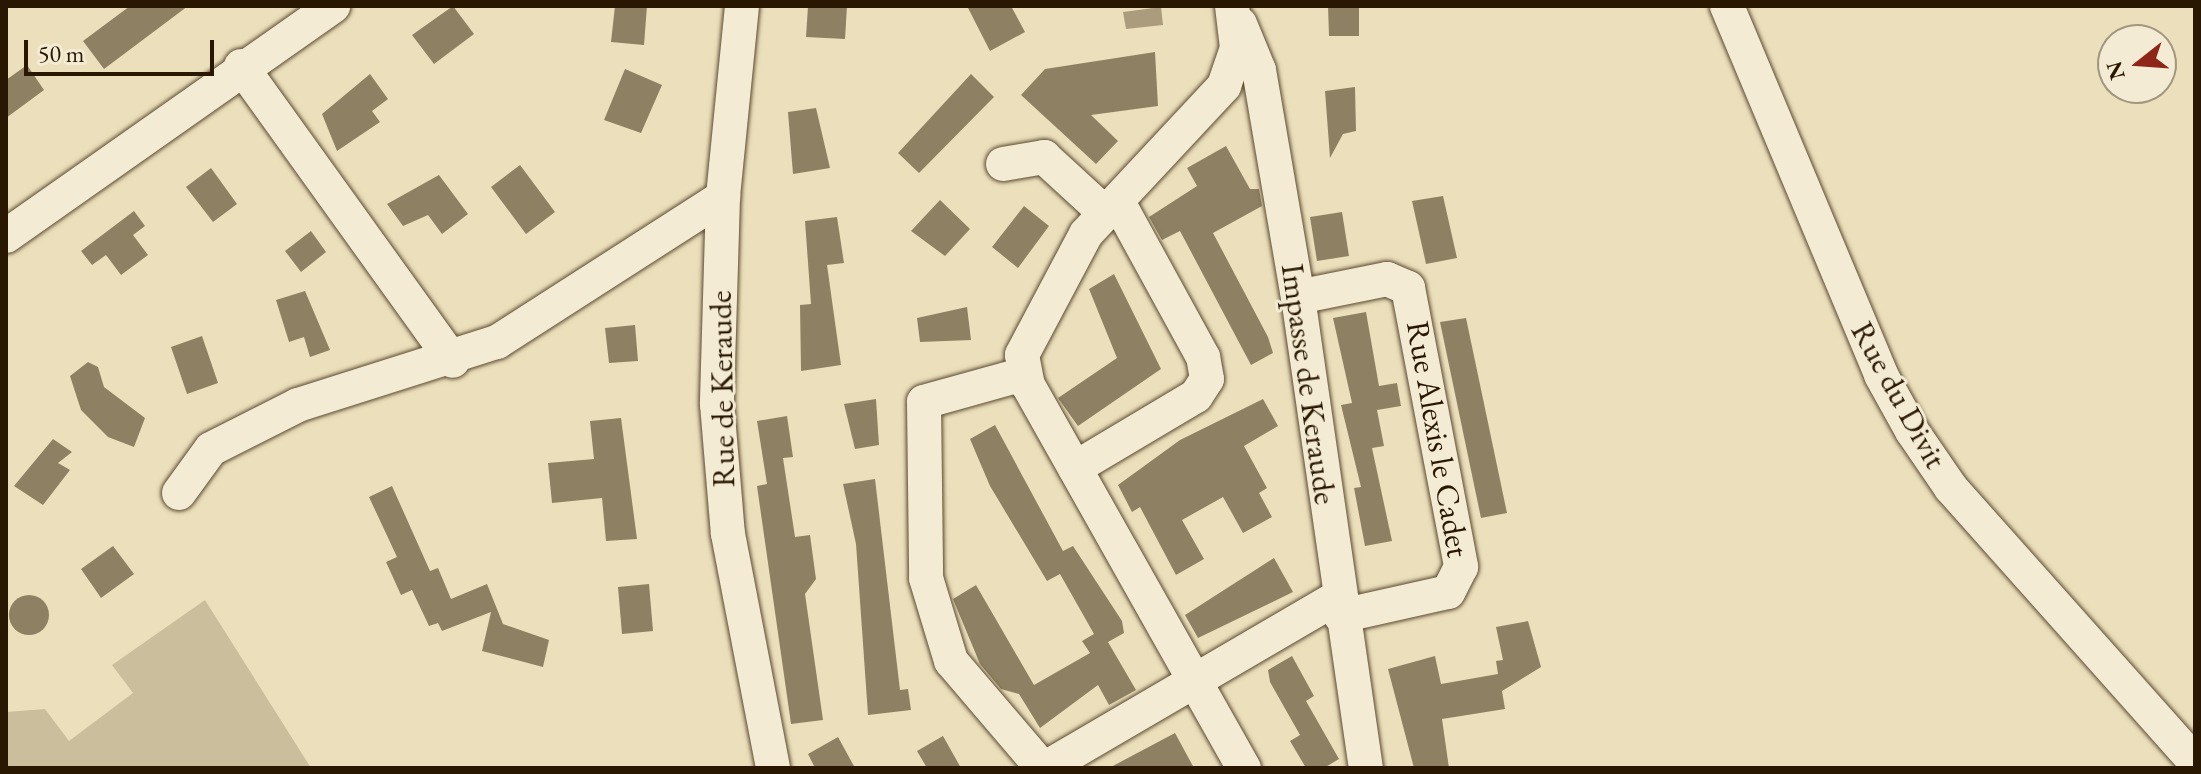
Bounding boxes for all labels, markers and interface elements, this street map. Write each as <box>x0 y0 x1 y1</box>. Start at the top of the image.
scale bar <box>28 24 218 74</box>
north arrow <box>2097 24 2177 104</box>
text: 50 m <box>38 38 85 69</box>
text: N <box>2099 58 2132 83</box>
street label: Impasse de Keraude <box>1273 261 1345 507</box>
street label: Rue de Keraude <box>701 290 743 488</box>
street label: Rue du Divit <box>1843 315 1955 475</box>
street label: Rue Alexis le Cadet <box>1398 318 1478 560</box>

